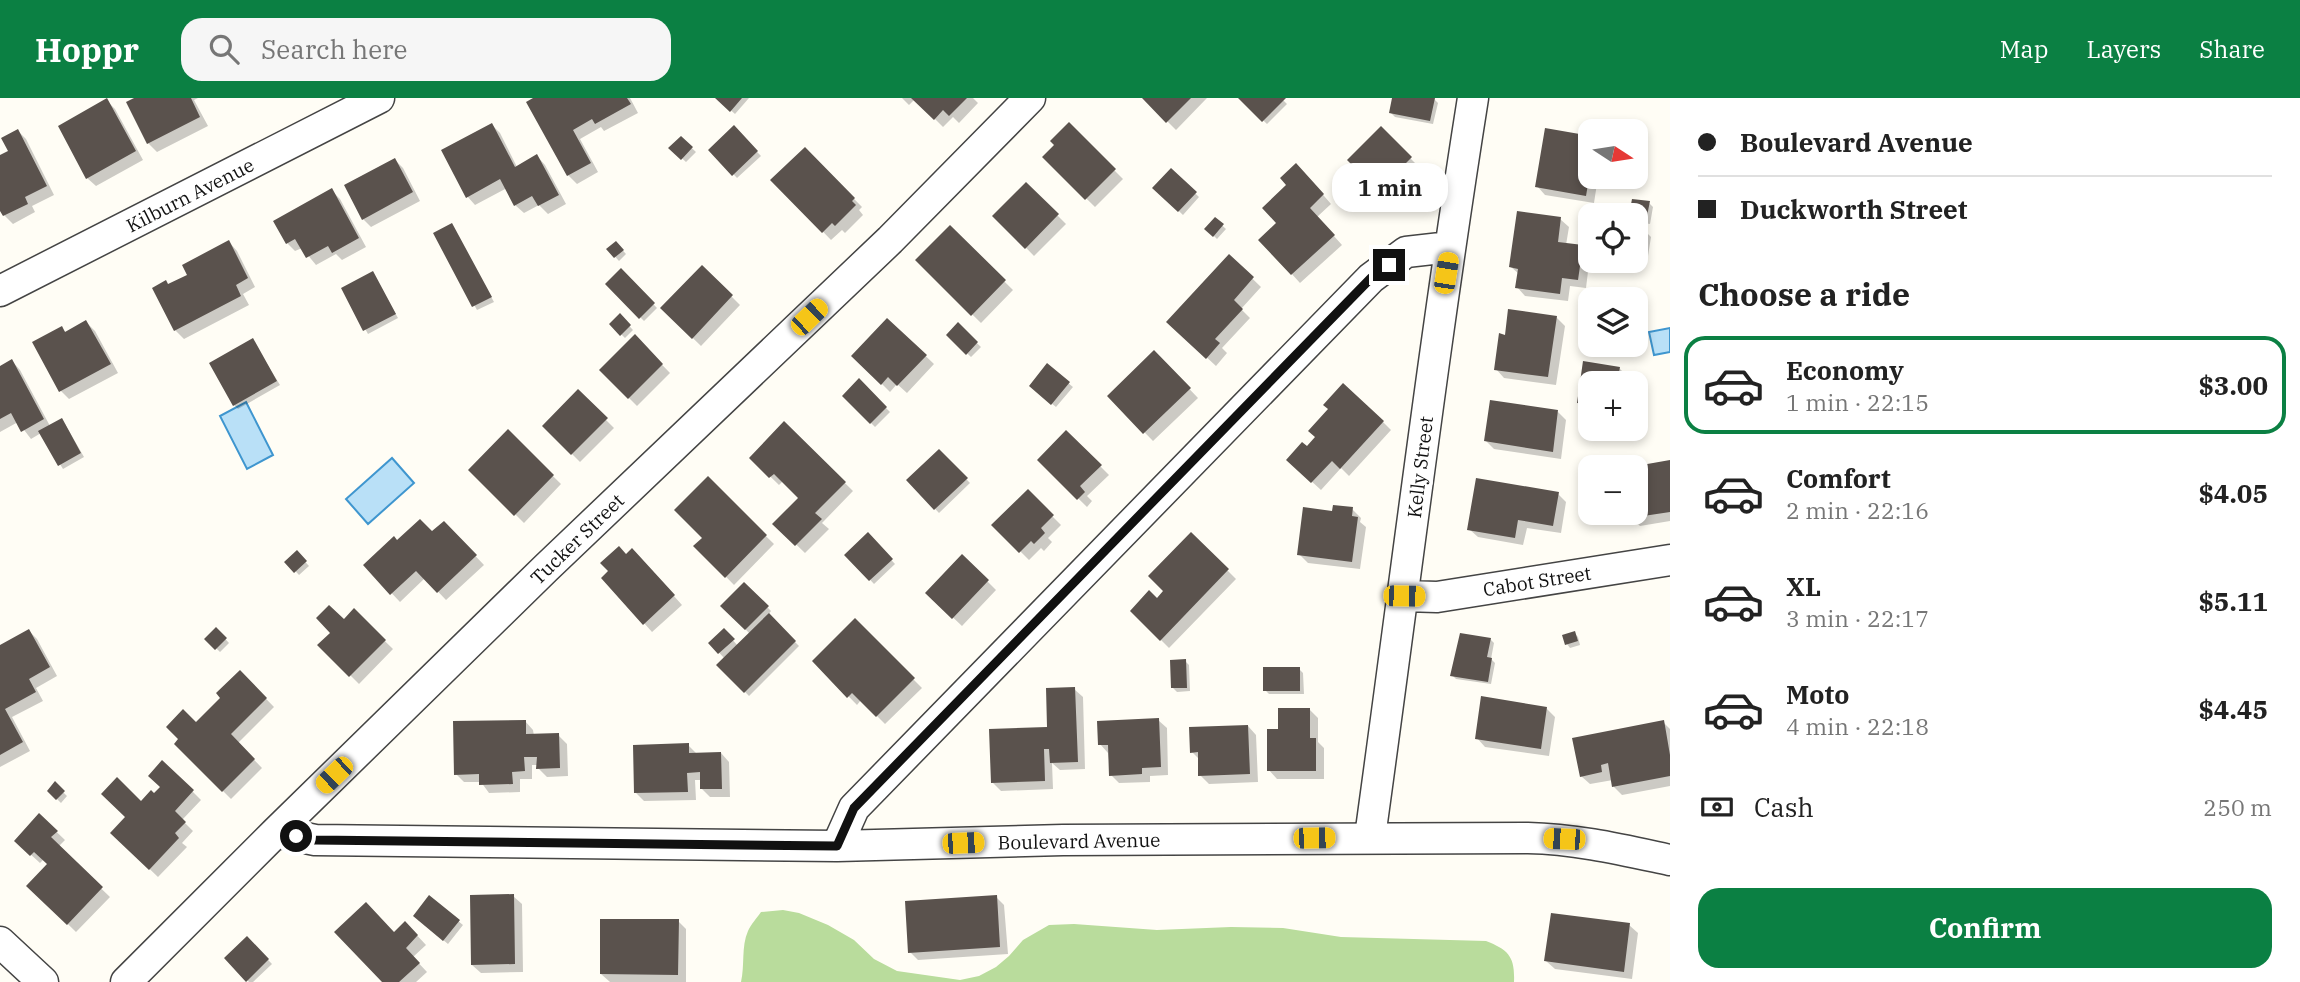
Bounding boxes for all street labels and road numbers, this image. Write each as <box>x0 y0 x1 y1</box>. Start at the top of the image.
street label: Kilburn Avenue <box>122 153 258 237</box>
street label: Kelly Street <box>1402 414 1438 519</box>
street label: Tucker Street <box>525 488 629 590</box>
street label: Cabot Street <box>1481 561 1593 601</box>
street label: Boulevard Avenue <box>998 828 1160 854</box>

